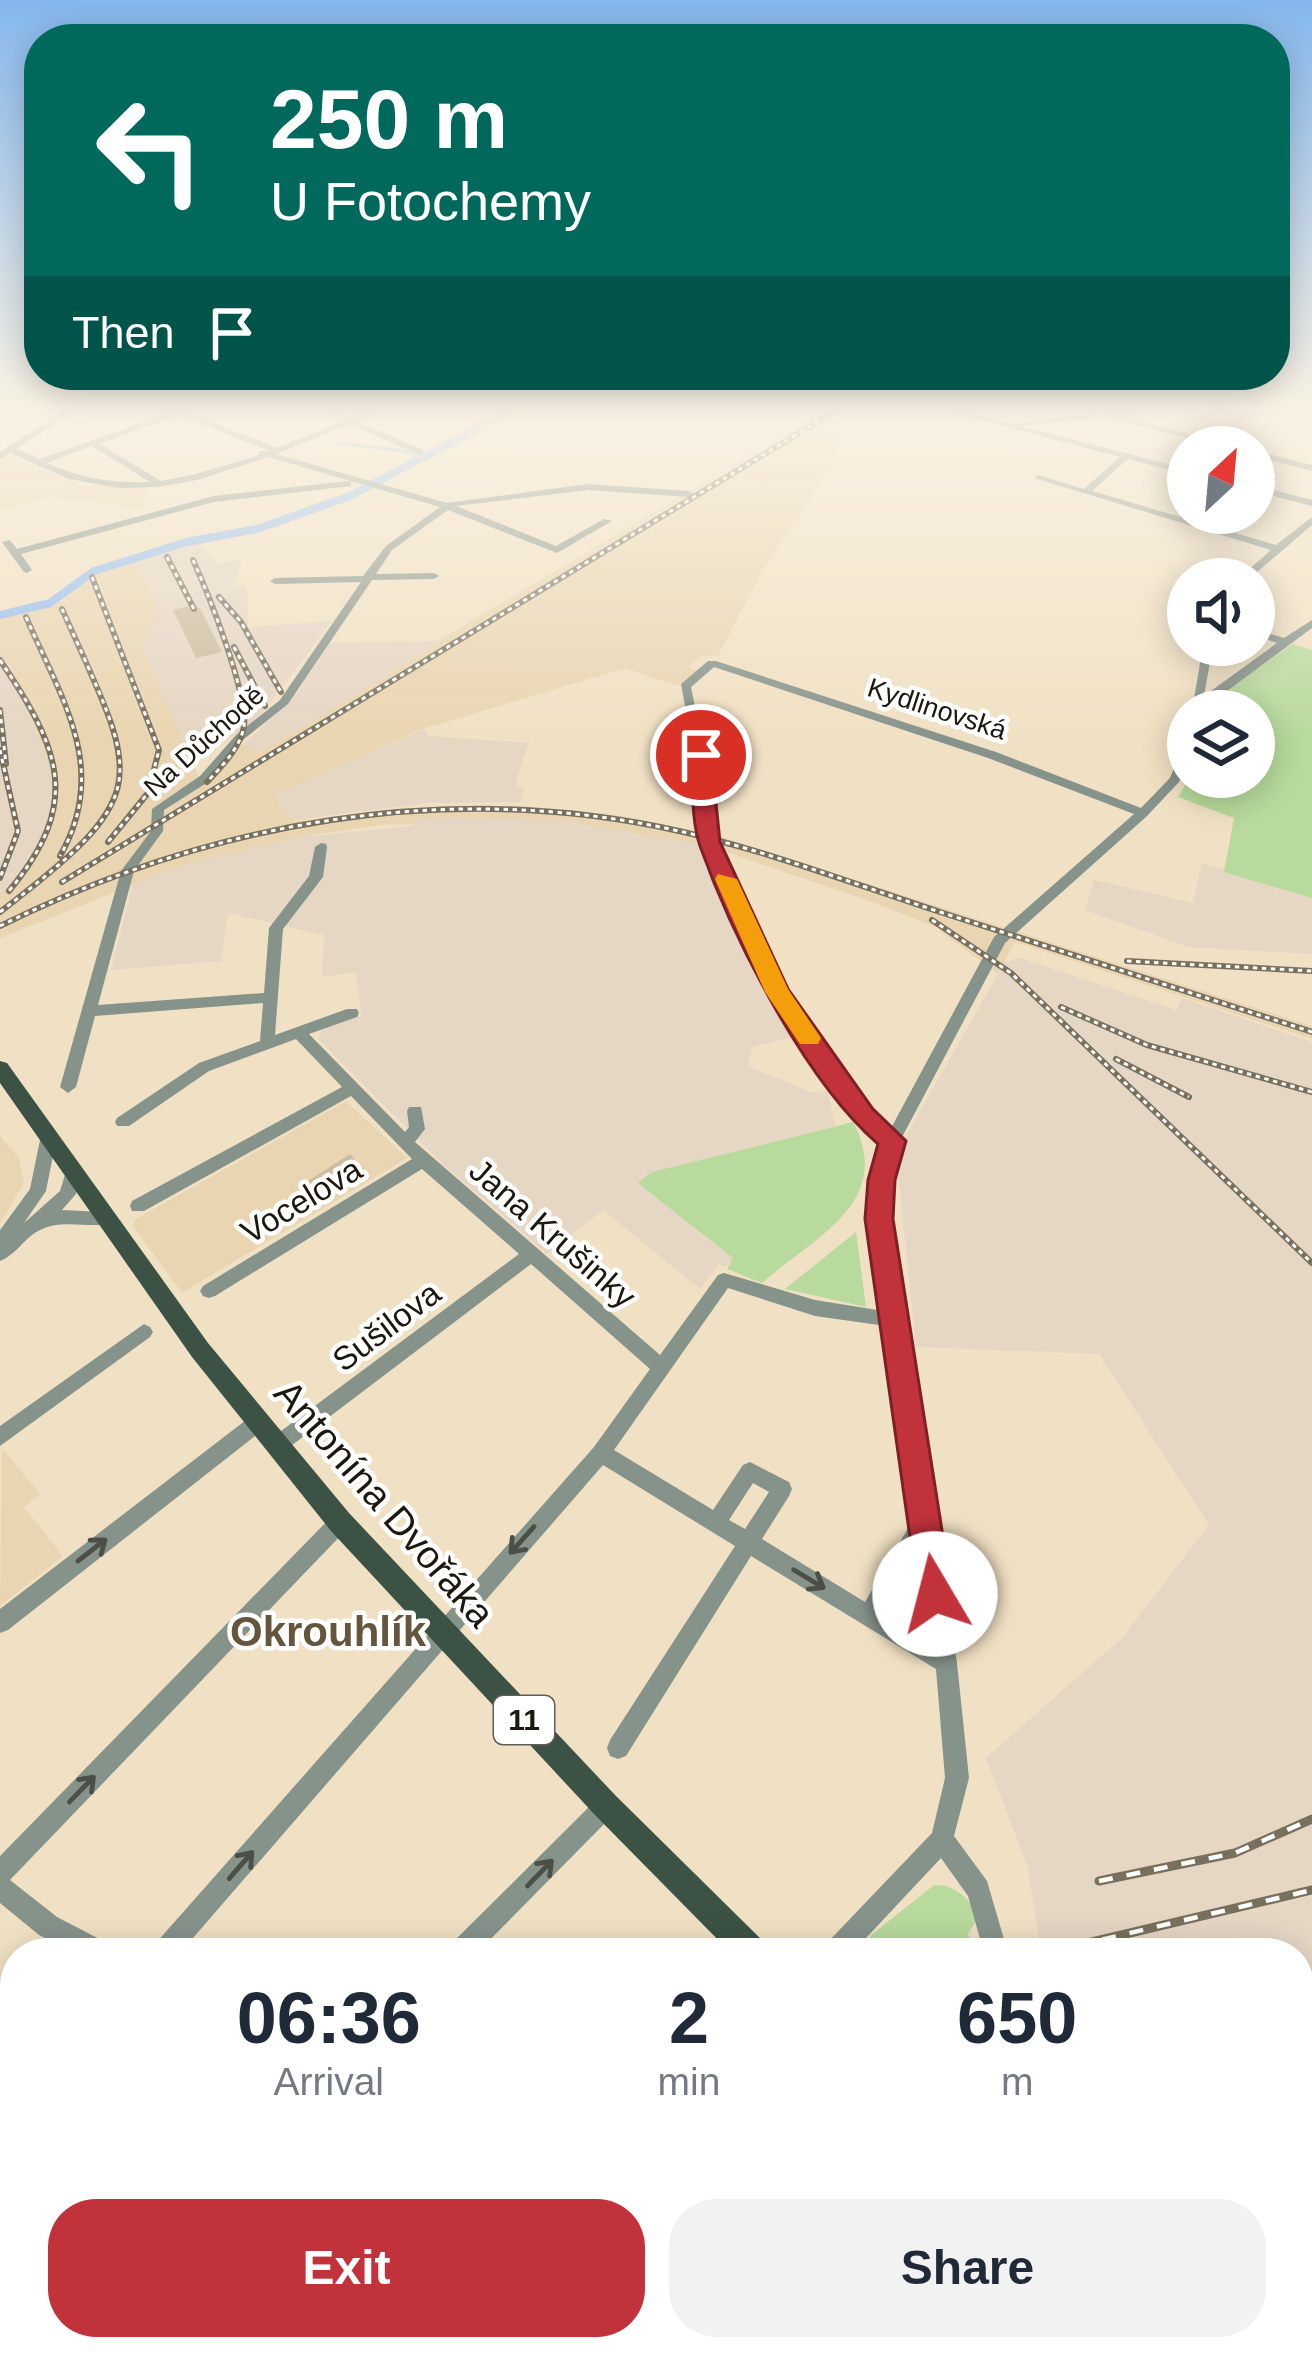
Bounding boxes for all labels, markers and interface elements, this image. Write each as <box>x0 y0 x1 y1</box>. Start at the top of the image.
icon: left <box>72 72 228 228</box>
text: 250 m <box>270 72 508 166</box>
text: U Fotochemy <box>270 171 591 231</box>
icon: arrive <box>199 300 265 366</box>
text: Then <box>72 307 175 358</box>
north arrow <box>1167 426 1275 534</box>
map controls <box>1167 426 1275 798</box>
button: sound <box>1167 558 1275 666</box>
street label: Kydlinovská <box>864 672 1011 746</box>
street label: Na Důchodě <box>138 680 270 802</box>
button: layers <box>1167 690 1275 798</box>
pin <box>650 704 752 806</box>
icon: arrive <box>668 722 734 788</box>
street label: Vocelova <box>234 1150 369 1251</box>
street label: Jana Krušinky <box>462 1151 643 1316</box>
street label: Sušilova <box>325 1274 448 1379</box>
street label: Antonína Dvořáka <box>266 1371 503 1635</box>
one-way arrow <box>509 1524 536 1554</box>
position arrow <box>872 1531 998 1657</box>
one-way arrow <box>76 1537 108 1564</box>
one-way arrow <box>791 1567 825 1591</box>
district label: Okrouhlík <box>230 1608 427 1655</box>
road number: 11 <box>494 1696 554 1744</box>
one-way arrow <box>67 1775 95 1804</box>
one-way arrow <box>226 1850 254 1881</box>
one-way arrow <box>525 1859 554 1888</box>
text: 06:36 <box>237 1978 421 2058</box>
text: 2 <box>669 1978 709 2058</box>
text: 650 <box>957 1978 1077 2058</box>
text: Arrival <box>274 2060 384 2103</box>
text: min <box>658 2060 720 2103</box>
text: m <box>1001 2060 1033 2103</box>
button: Exit <box>48 2199 645 2337</box>
button: Share <box>669 2199 1266 2337</box>

